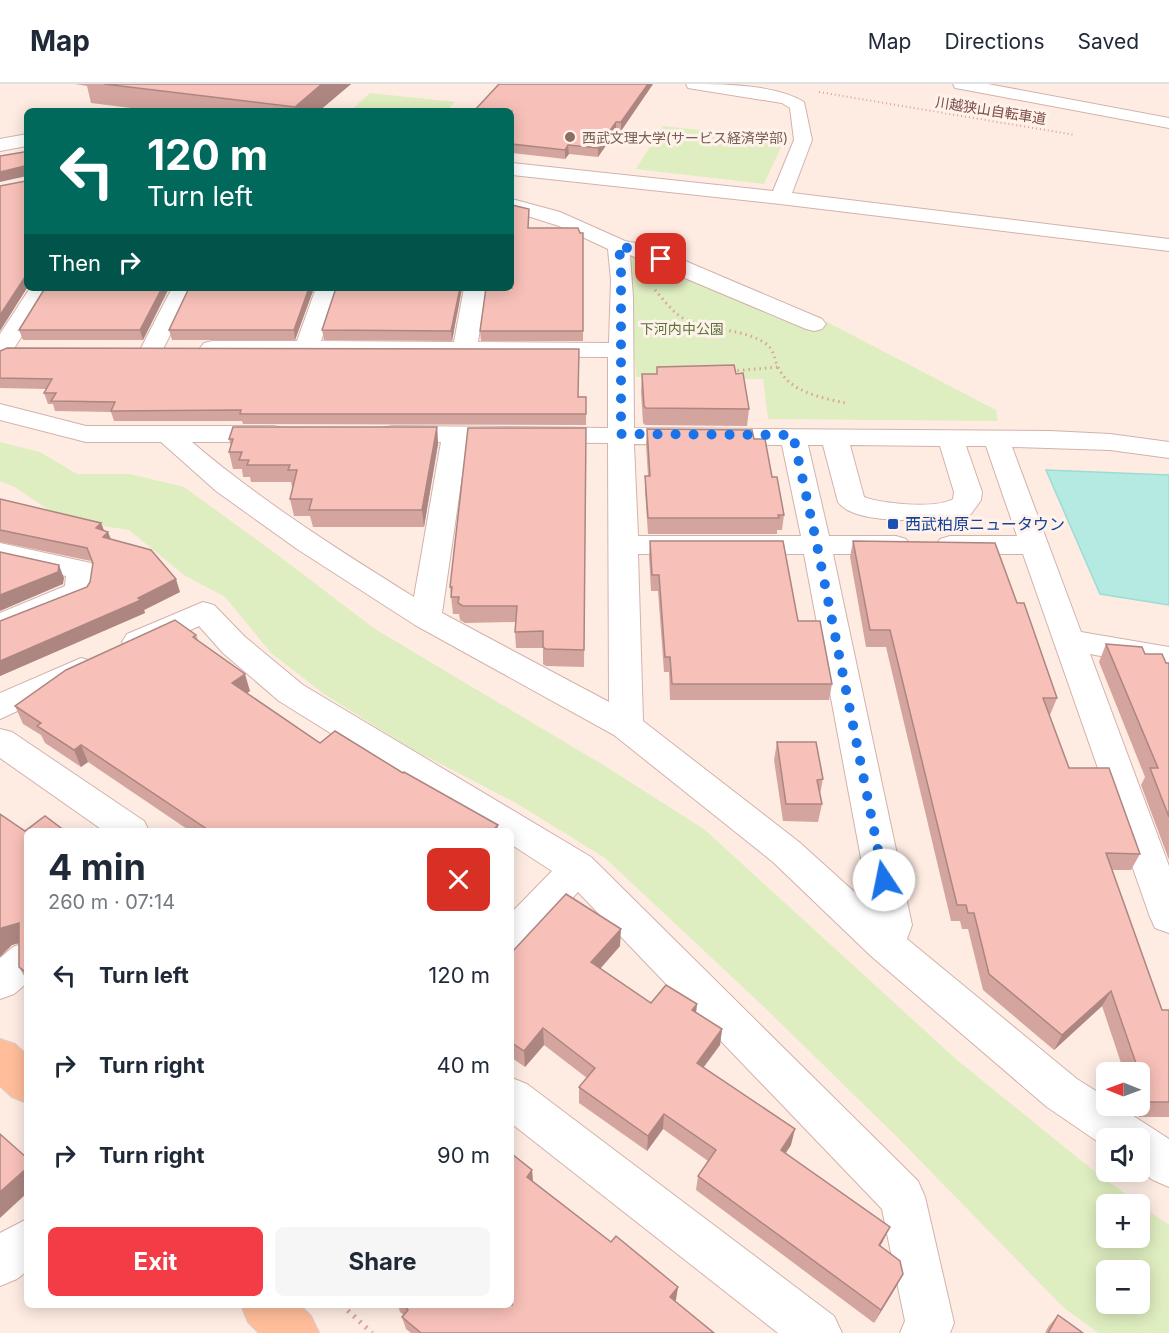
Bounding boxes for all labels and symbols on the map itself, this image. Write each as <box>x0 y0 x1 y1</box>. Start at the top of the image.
street label: 川越狭山自転車道 <box>934 93 1048 127</box>
place label: 西武文理大学(サービス経済学部) <box>582 129 788 146</box>
marker: 西武文理大学(サービス経済学部) <box>563 130 577 144</box>
pin <box>635 233 686 284</box>
park label: 下河内中公園 <box>640 320 724 337</box>
place label: 西武柏原ニュータウン <box>905 514 1065 534</box>
marker: 西武柏原ニュータウン <box>886 517 900 531</box>
position arrow <box>852 848 916 912</box>
north arrow <box>1096 1062 1150 1116</box>

